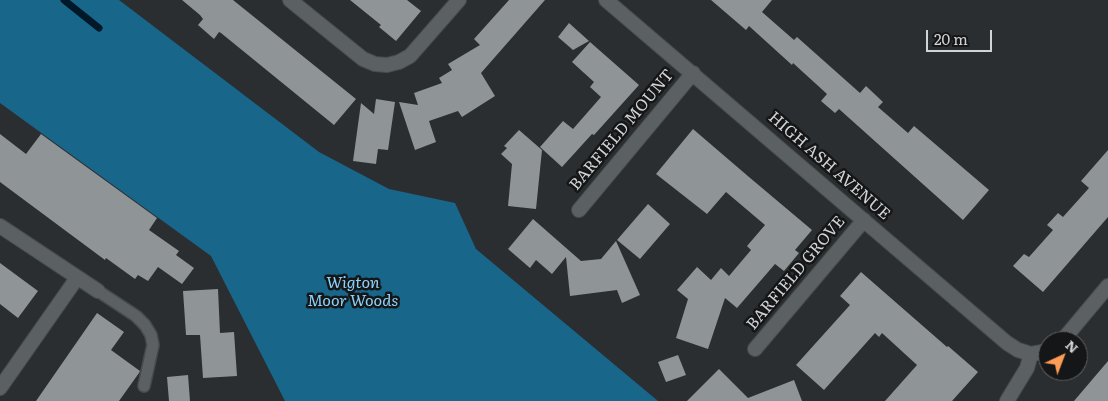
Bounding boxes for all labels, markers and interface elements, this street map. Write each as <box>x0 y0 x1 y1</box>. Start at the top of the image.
scale bar <box>928 20 994 52</box>
text: 20 m <box>934 27 968 50</box>
street label: BARFIELD MOUNT <box>566 66 678 194</box>
street label: HIGH ASH AVENUE <box>764 108 894 224</box>
street label: BARFIELD GROVE <box>743 212 849 334</box>
park label: Wigton Moor Woods <box>308 273 398 311</box>
north arrow <box>1038 331 1088 381</box>
text: N <box>1061 334 1084 357</box>

